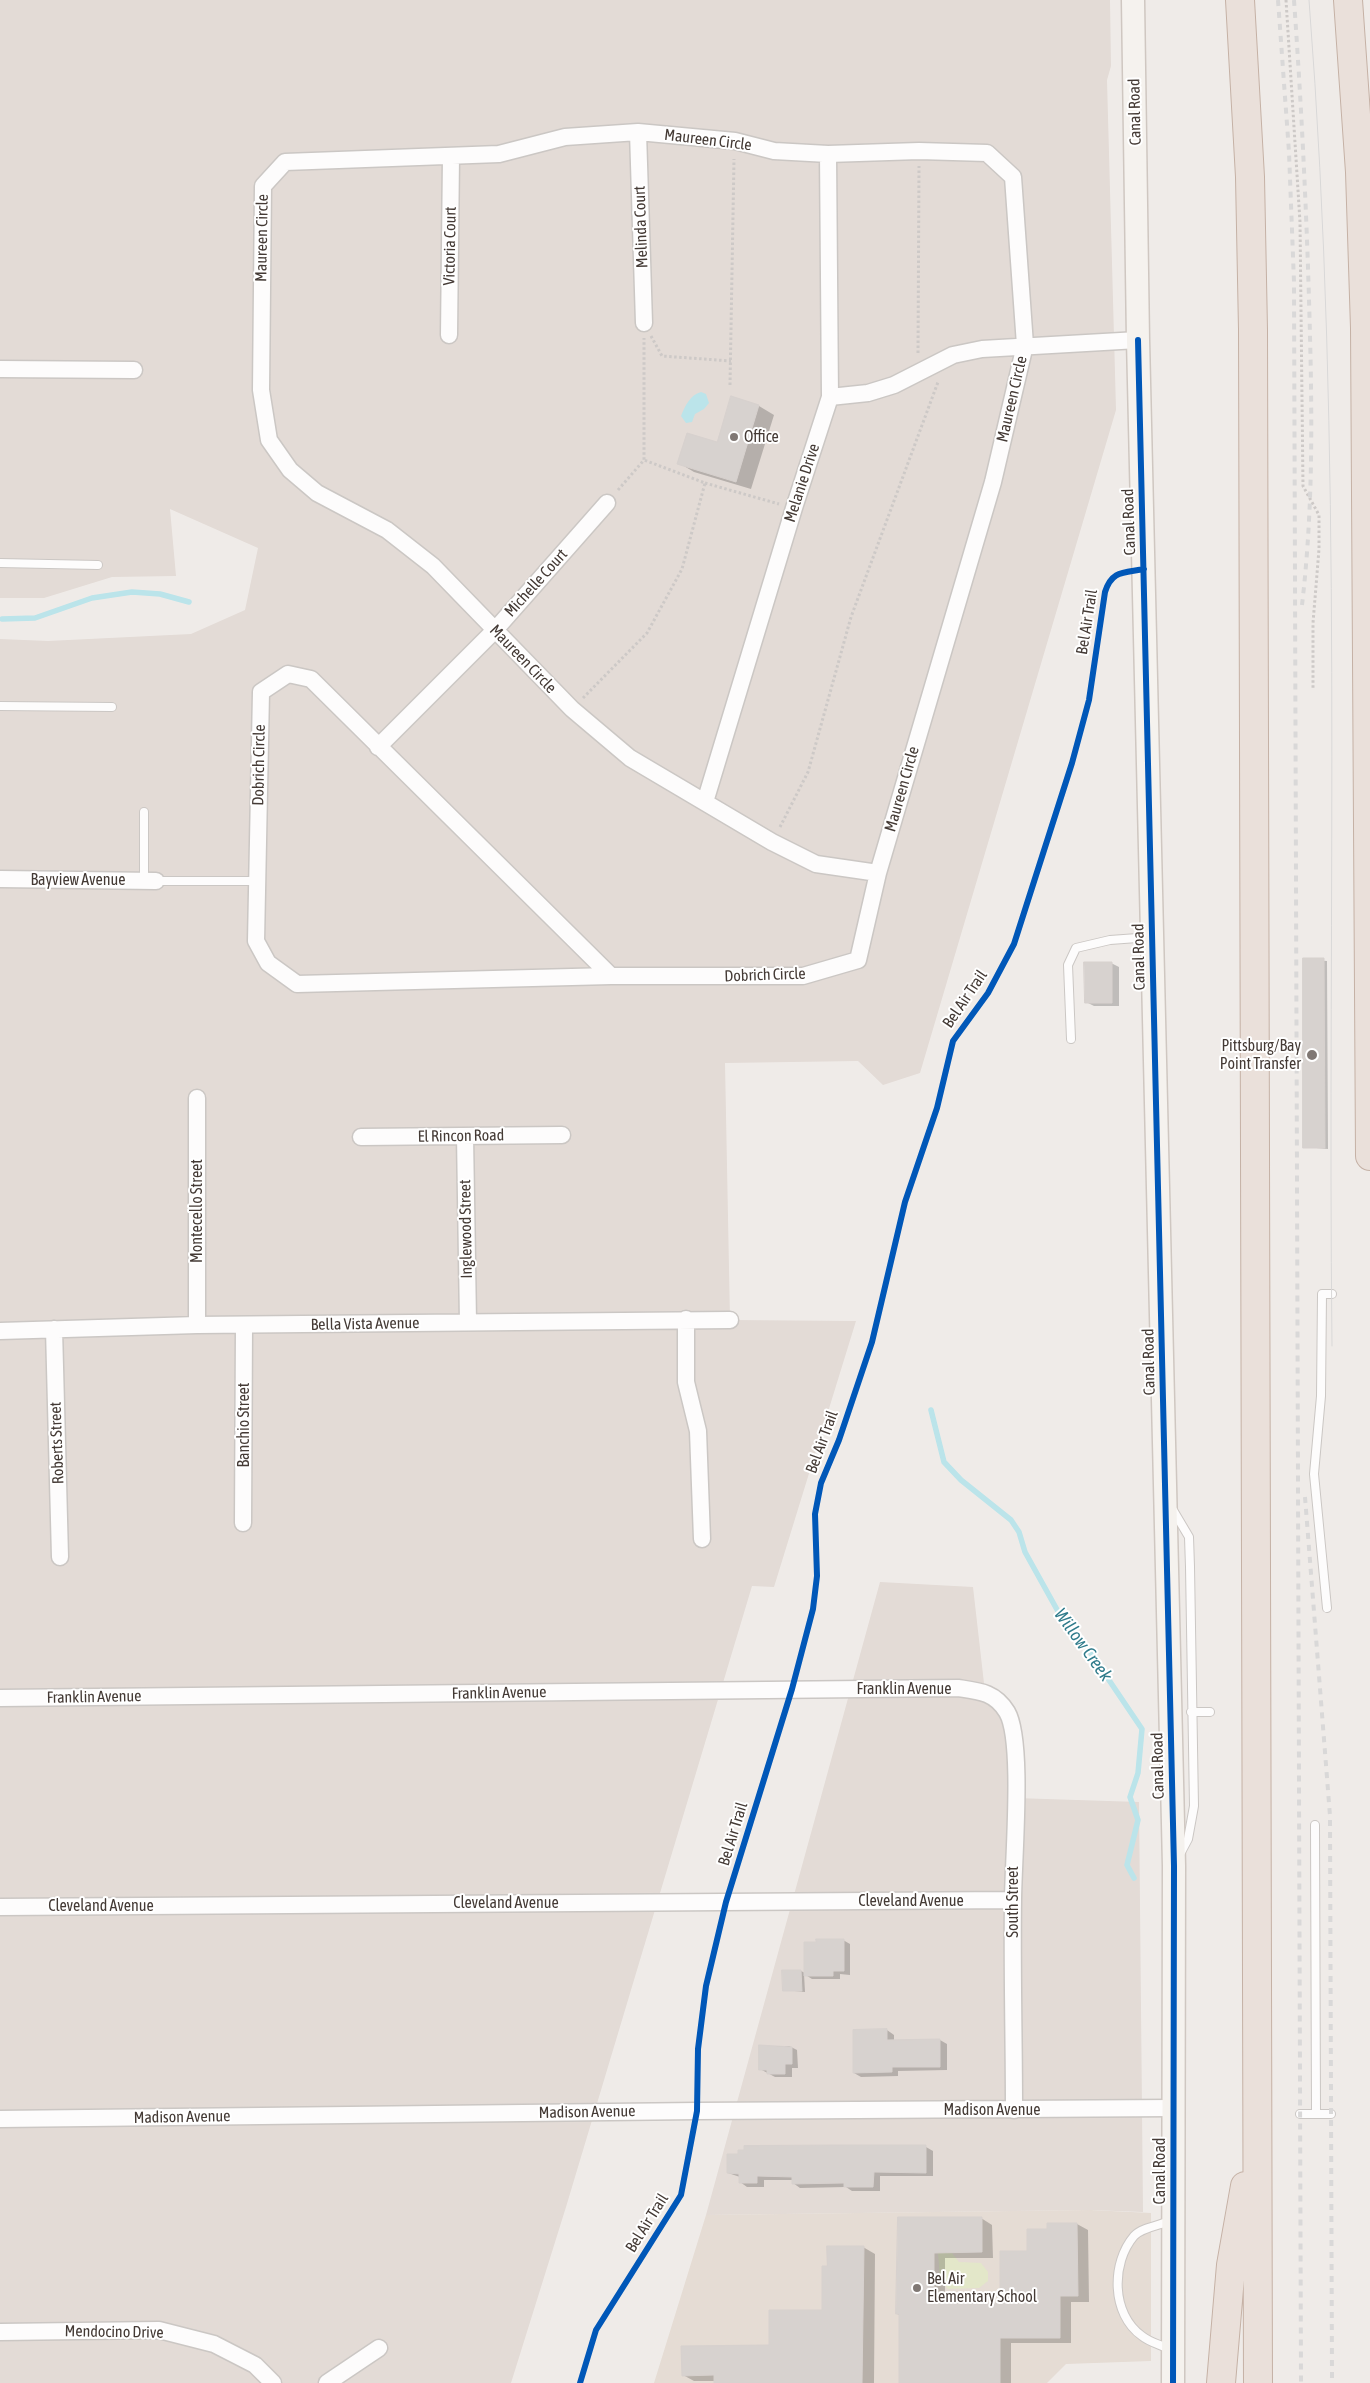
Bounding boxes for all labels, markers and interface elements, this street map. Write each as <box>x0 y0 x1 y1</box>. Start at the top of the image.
street label: Canal Road <box>1125 78 1145 146</box>
street label: Maureen Circle <box>663 125 753 155</box>
street label: Melinda Court <box>630 185 652 269</box>
street label: Maureen Circle <box>252 194 272 282</box>
street label: Victoria Court <box>440 206 460 286</box>
street label: Maureen Circle <box>993 354 1031 444</box>
place label: Office <box>744 427 779 447</box>
marker: Office <box>728 431 740 443</box>
street label: Melanie Drive <box>780 441 824 525</box>
street label: Canal Road <box>1118 488 1140 556</box>
street label: Michelle Court <box>501 545 571 621</box>
street label: Bel Air Trail <box>1072 588 1102 656</box>
street label: Maureen Circle <box>486 621 560 697</box>
street label: Dobrich Circle <box>249 724 269 806</box>
street label: Maureen Circle <box>881 744 923 834</box>
street label: Bayview Avenue <box>30 870 126 890</box>
street label: Canal Road <box>1129 923 1149 991</box>
street label: Dobrich Circle <box>724 964 806 986</box>
street label: Bel Air Trail <box>939 966 991 1032</box>
place label: Pittsburg/Bay Point Transfer <box>1220 1036 1301 1074</box>
marker: Pittsburg/Bay Point Transfer <box>1305 1048 1319 1062</box>
street label: El Rincon Road <box>418 1126 504 1146</box>
street label: Montecello Street <box>187 1159 207 1263</box>
street label: Inglewood Street <box>456 1179 476 1279</box>
street label: Bella Vista Avenue <box>311 1313 419 1335</box>
street label: Canal Road <box>1139 1328 1159 1396</box>
street label: Banchio Street <box>234 1383 254 1467</box>
street label: Roberts Street <box>46 1401 68 1485</box>
street label: Bel Air Trail <box>802 1408 842 1476</box>
water label: Willow Creek <box>1049 1604 1117 1686</box>
street label: Franklin Avenue <box>857 1679 951 1699</box>
street label: Franklin Avenue <box>451 1683 547 1703</box>
street label: Franklin Avenue <box>46 1687 142 1707</box>
street label: Canal Road <box>1148 1732 1168 1800</box>
street label: Bel Air Trail <box>714 1800 752 1868</box>
street label: South Street <box>1003 1866 1023 1938</box>
street label: Cleveland Avenue <box>858 1891 964 1911</box>
street label: Cleveland Avenue <box>453 1893 559 1913</box>
street label: Cleveland Avenue <box>48 1896 154 1916</box>
street label: Madison Avenue <box>944 2100 1040 2120</box>
street label: Madison Avenue <box>538 2102 636 2122</box>
street label: Madison Avenue <box>133 2107 231 2127</box>
street label: Canal Road <box>1150 2138 1170 2204</box>
street label: Bel Air Trail <box>621 2190 673 2256</box>
place label: Bel Air Elementary School <box>927 2269 1037 2307</box>
marker: Bel Air Elementary School <box>911 2282 923 2294</box>
street label: Mendocino Drive <box>64 2322 164 2342</box>

